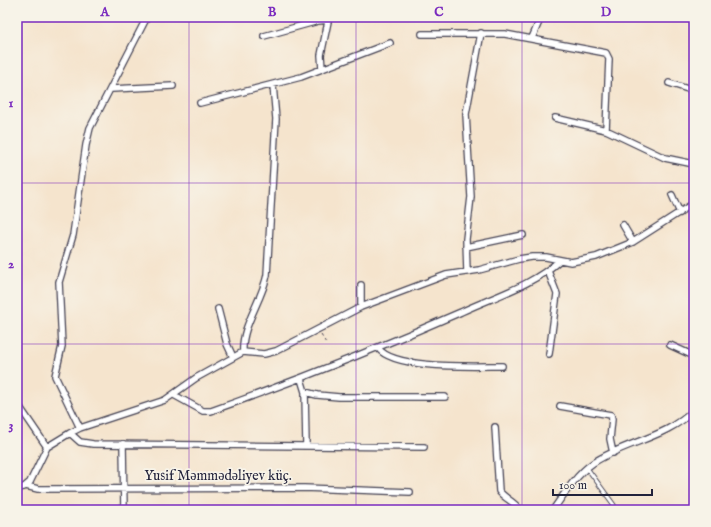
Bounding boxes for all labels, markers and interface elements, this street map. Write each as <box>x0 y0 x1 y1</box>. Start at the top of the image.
text: A <box>100 4 111 21</box>
text: B <box>268 4 277 21</box>
text: C <box>434 4 444 21</box>
text: D <box>601 4 612 21</box>
text: 1 <box>9 95 14 112</box>
text: 2 <box>8 256 14 273</box>
text: 3 <box>9 417 14 434</box>
street label: Yusif Məmmədəliyev küç. <box>144 467 292 485</box>
scale bar <box>553 471 652 497</box>
text: 100 m <box>559 478 587 493</box>

